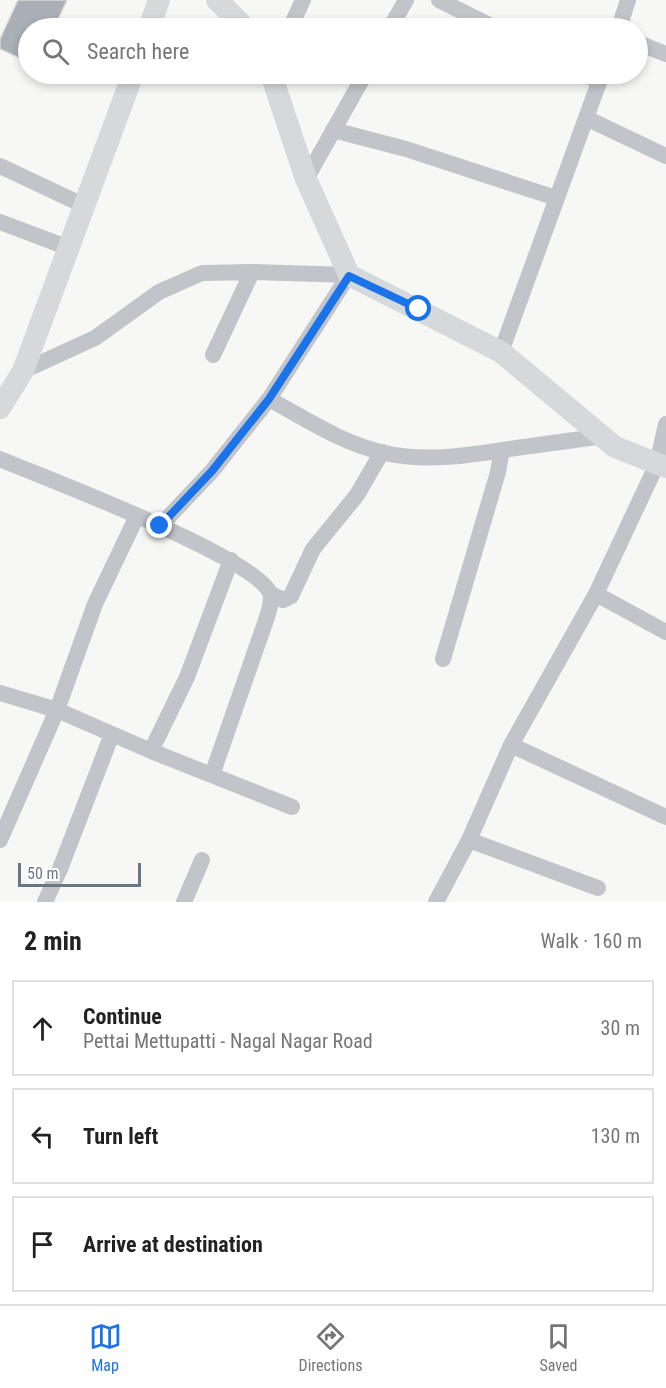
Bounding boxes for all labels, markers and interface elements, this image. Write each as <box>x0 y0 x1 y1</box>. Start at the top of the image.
search box <box>18 18 648 84</box>
icon: search <box>39 35 72 68</box>
text: Search here <box>87 39 189 64</box>
route start <box>405 295 431 321</box>
route end <box>146 512 172 538</box>
scale bar <box>18 860 141 888</box>
text: 50 m <box>27 864 59 883</box>
text: 2 min <box>24 926 82 956</box>
text: Walk · 160 m <box>541 929 642 953</box>
text: Continue <box>83 1004 162 1029</box>
icon: ahead <box>26 1012 59 1045</box>
text: 30 m <box>601 1016 640 1040</box>
text: Pettai Mettupatti - Nagal Nagar Road <box>83 1029 373 1053</box>
icon: left <box>26 1120 59 1153</box>
text: Turn left <box>83 1124 158 1149</box>
text: 130 m <box>591 1124 640 1148</box>
icon: arrive <box>26 1228 59 1261</box>
text: Arrive at destination <box>83 1232 263 1257</box>
tab: Map <box>89 1320 122 1375</box>
tab: Directions <box>299 1320 362 1375</box>
tab: Saved <box>539 1320 577 1375</box>

